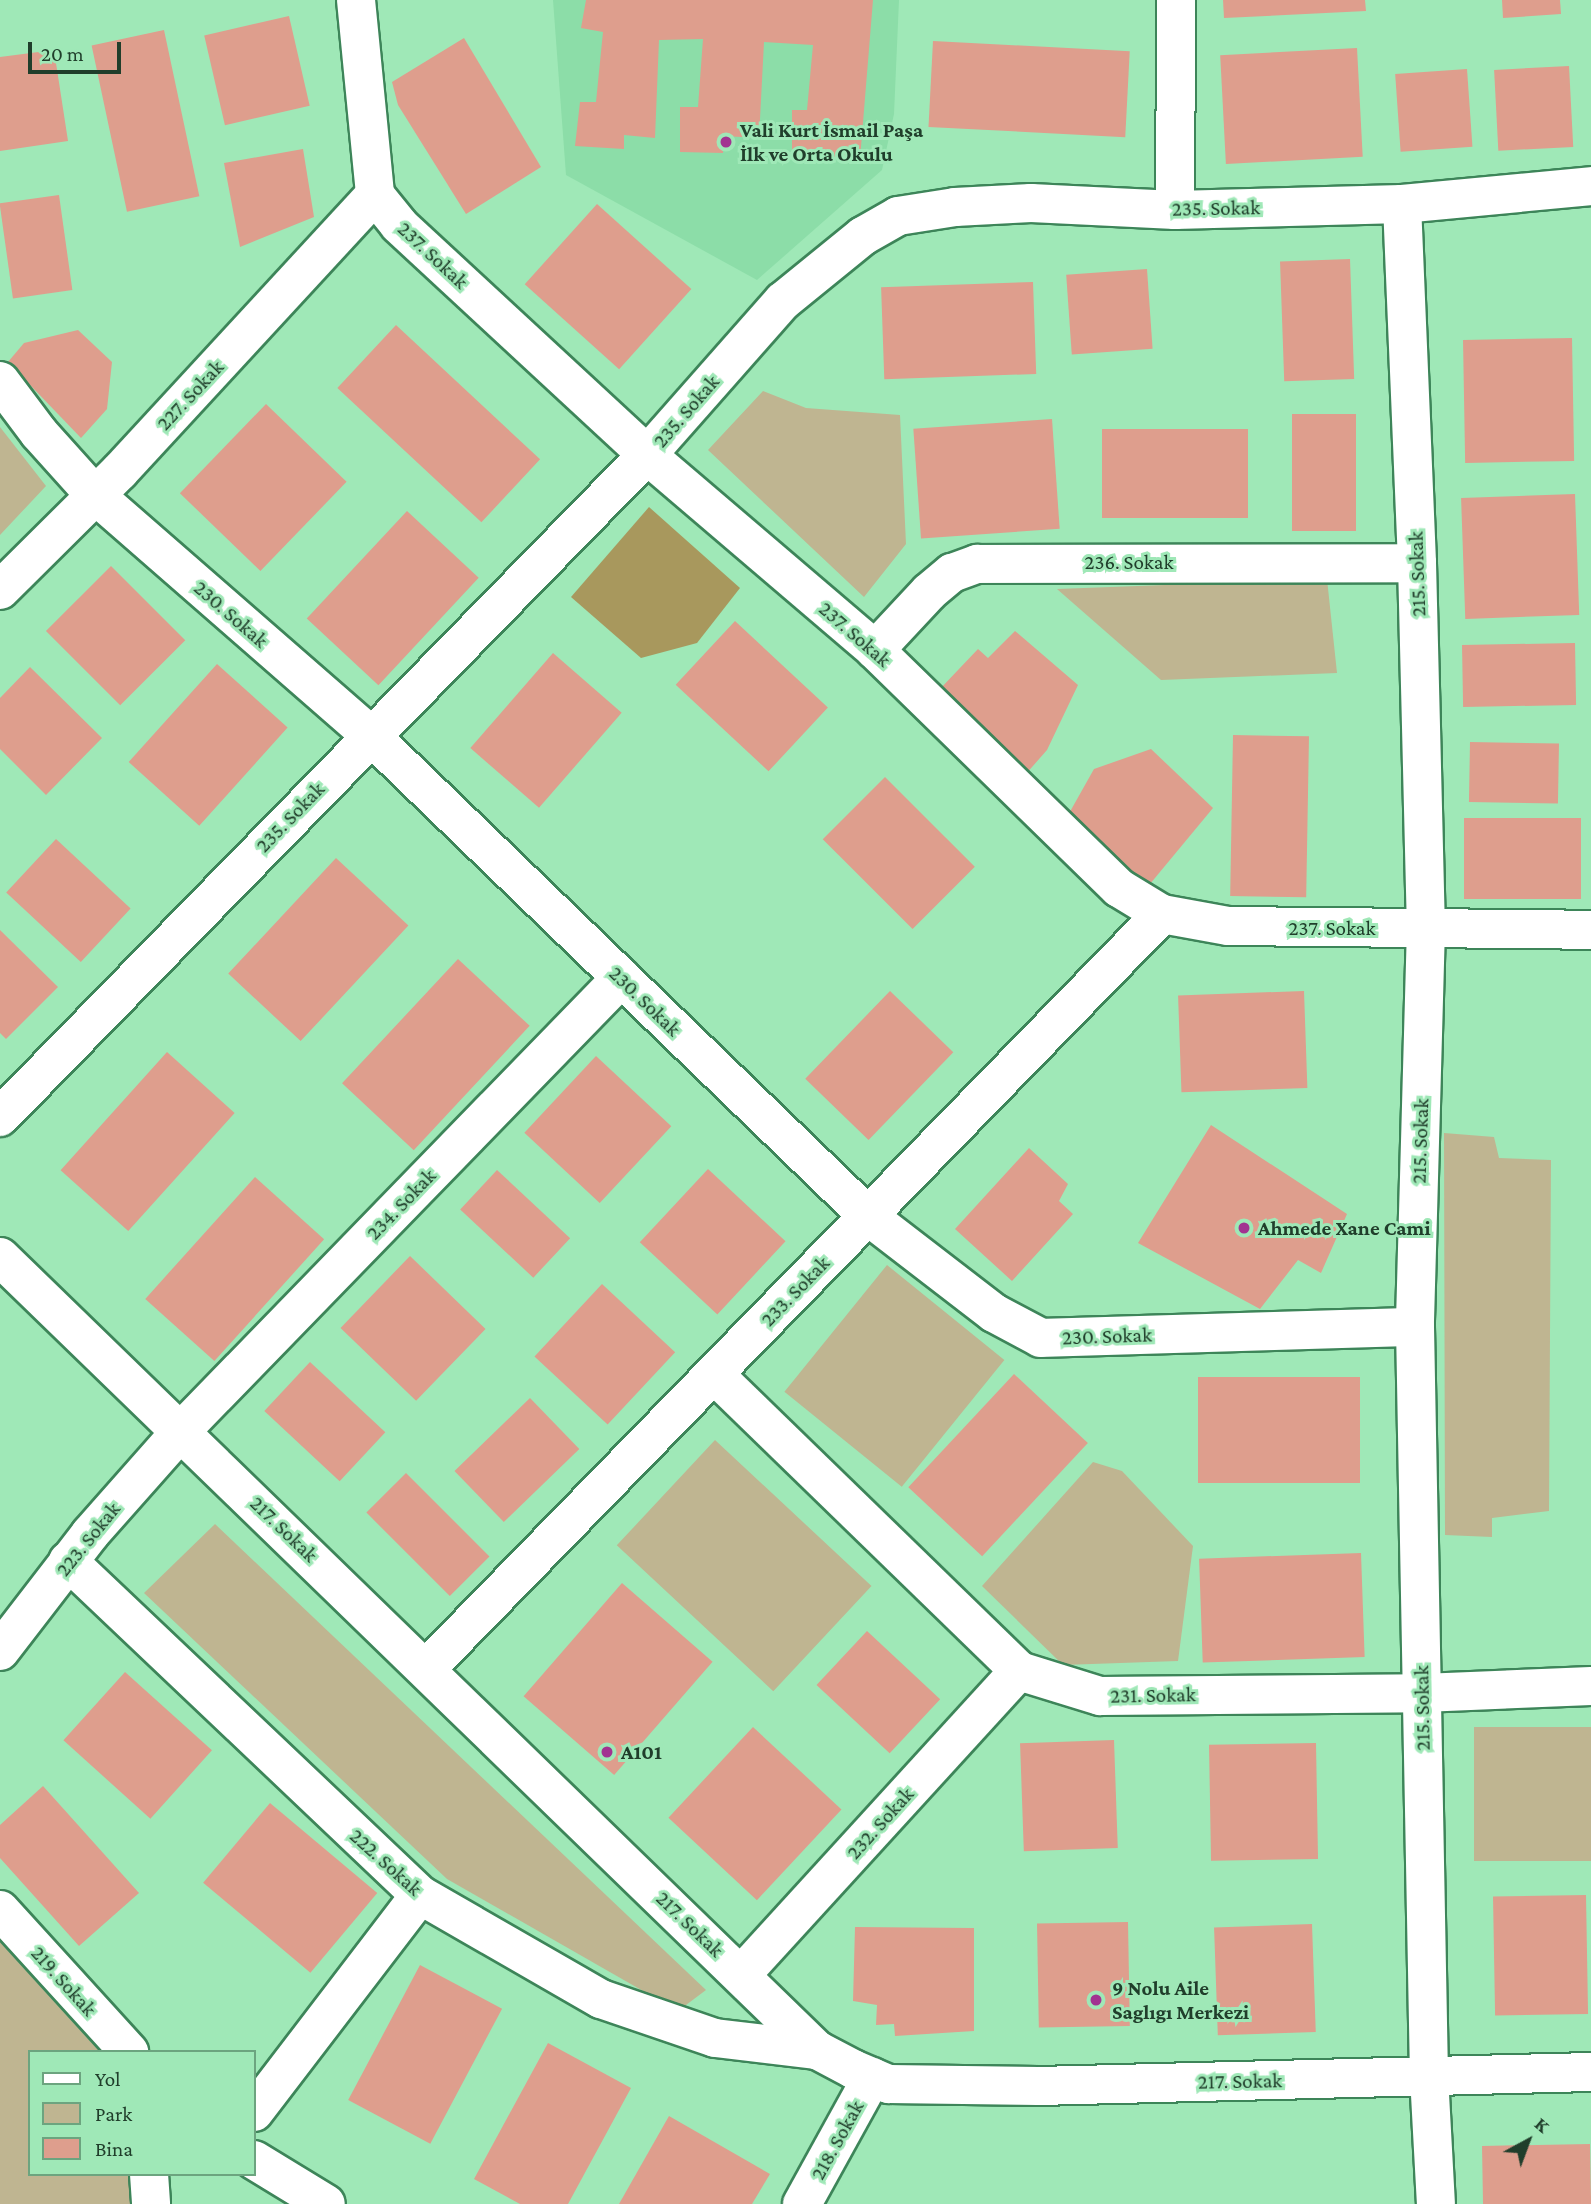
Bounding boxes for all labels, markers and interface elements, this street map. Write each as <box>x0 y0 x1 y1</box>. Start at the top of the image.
scale bar <box>32 28 124 72</box>
text: 20 m <box>41 42 84 66</box>
place label: Vali Kurt İsmail Paşa İlk ve Orta Okulu <box>740 117 923 167</box>
marker: Vali Kurt İsmail Paşa İlk ve Orta Okulu <box>718 134 734 150</box>
street label: 235. Sokak <box>1172 195 1260 221</box>
street label: 237. Sokak <box>393 216 473 294</box>
street label: 227. Sokak <box>151 355 229 435</box>
street label: 235. Sokak <box>648 369 724 453</box>
street label: 215. Sokak <box>1403 531 1431 617</box>
street label: 236. Sokak <box>1084 549 1174 575</box>
street label: 230. Sokak <box>189 575 273 653</box>
street label: 237. Sokak <box>814 596 896 672</box>
street label: 235. Sokak <box>250 776 330 858</box>
street label: 237. Sokak <box>1288 915 1376 941</box>
street label: 230. Sokak <box>604 961 686 1041</box>
street label: 215. Sokak <box>1406 1098 1434 1184</box>
street label: 234. Sokak <box>361 1163 441 1245</box>
place label: Ahmede Xane Cami <box>1258 1215 1430 1241</box>
marker: Ahmede Xane Cami <box>1236 1220 1252 1236</box>
street label: 233. Sokak <box>755 1250 835 1332</box>
street label: 230. Sokak <box>1062 1322 1152 1350</box>
street label: 217. Sokak <box>245 1491 323 1567</box>
street label: 223. Sokak <box>50 1497 126 1581</box>
street label: 215. Sokak <box>1409 1665 1435 1751</box>
street label: 231. Sokak <box>1110 1682 1196 1708</box>
place label: A101 <box>621 1739 662 1765</box>
marker: A101 <box>599 1744 615 1760</box>
street label: 232. Sokak <box>841 1782 919 1864</box>
street label: 222. Sokak <box>345 1823 427 1901</box>
street label: 217. Sokak <box>651 1886 729 1962</box>
street label: 219. Sokak <box>26 1941 102 2021</box>
place label: 9 Nolu Aile Saglıgı Merkezi <box>1112 1975 1249 2025</box>
marker: 9 Nolu Aile Saglıgı Merkezi <box>1086 1990 1106 2010</box>
legend <box>28 2050 256 2176</box>
text: Yol <box>95 2067 121 2091</box>
street label: 217. Sokak <box>1198 2068 1282 2094</box>
street label: 218. Sokak <box>805 2096 869 2184</box>
text: Park <box>95 2102 132 2126</box>
north arrow <box>1493 2106 1563 2176</box>
text: K <box>1531 2113 1554 2137</box>
text: Bina <box>95 2137 133 2161</box>

